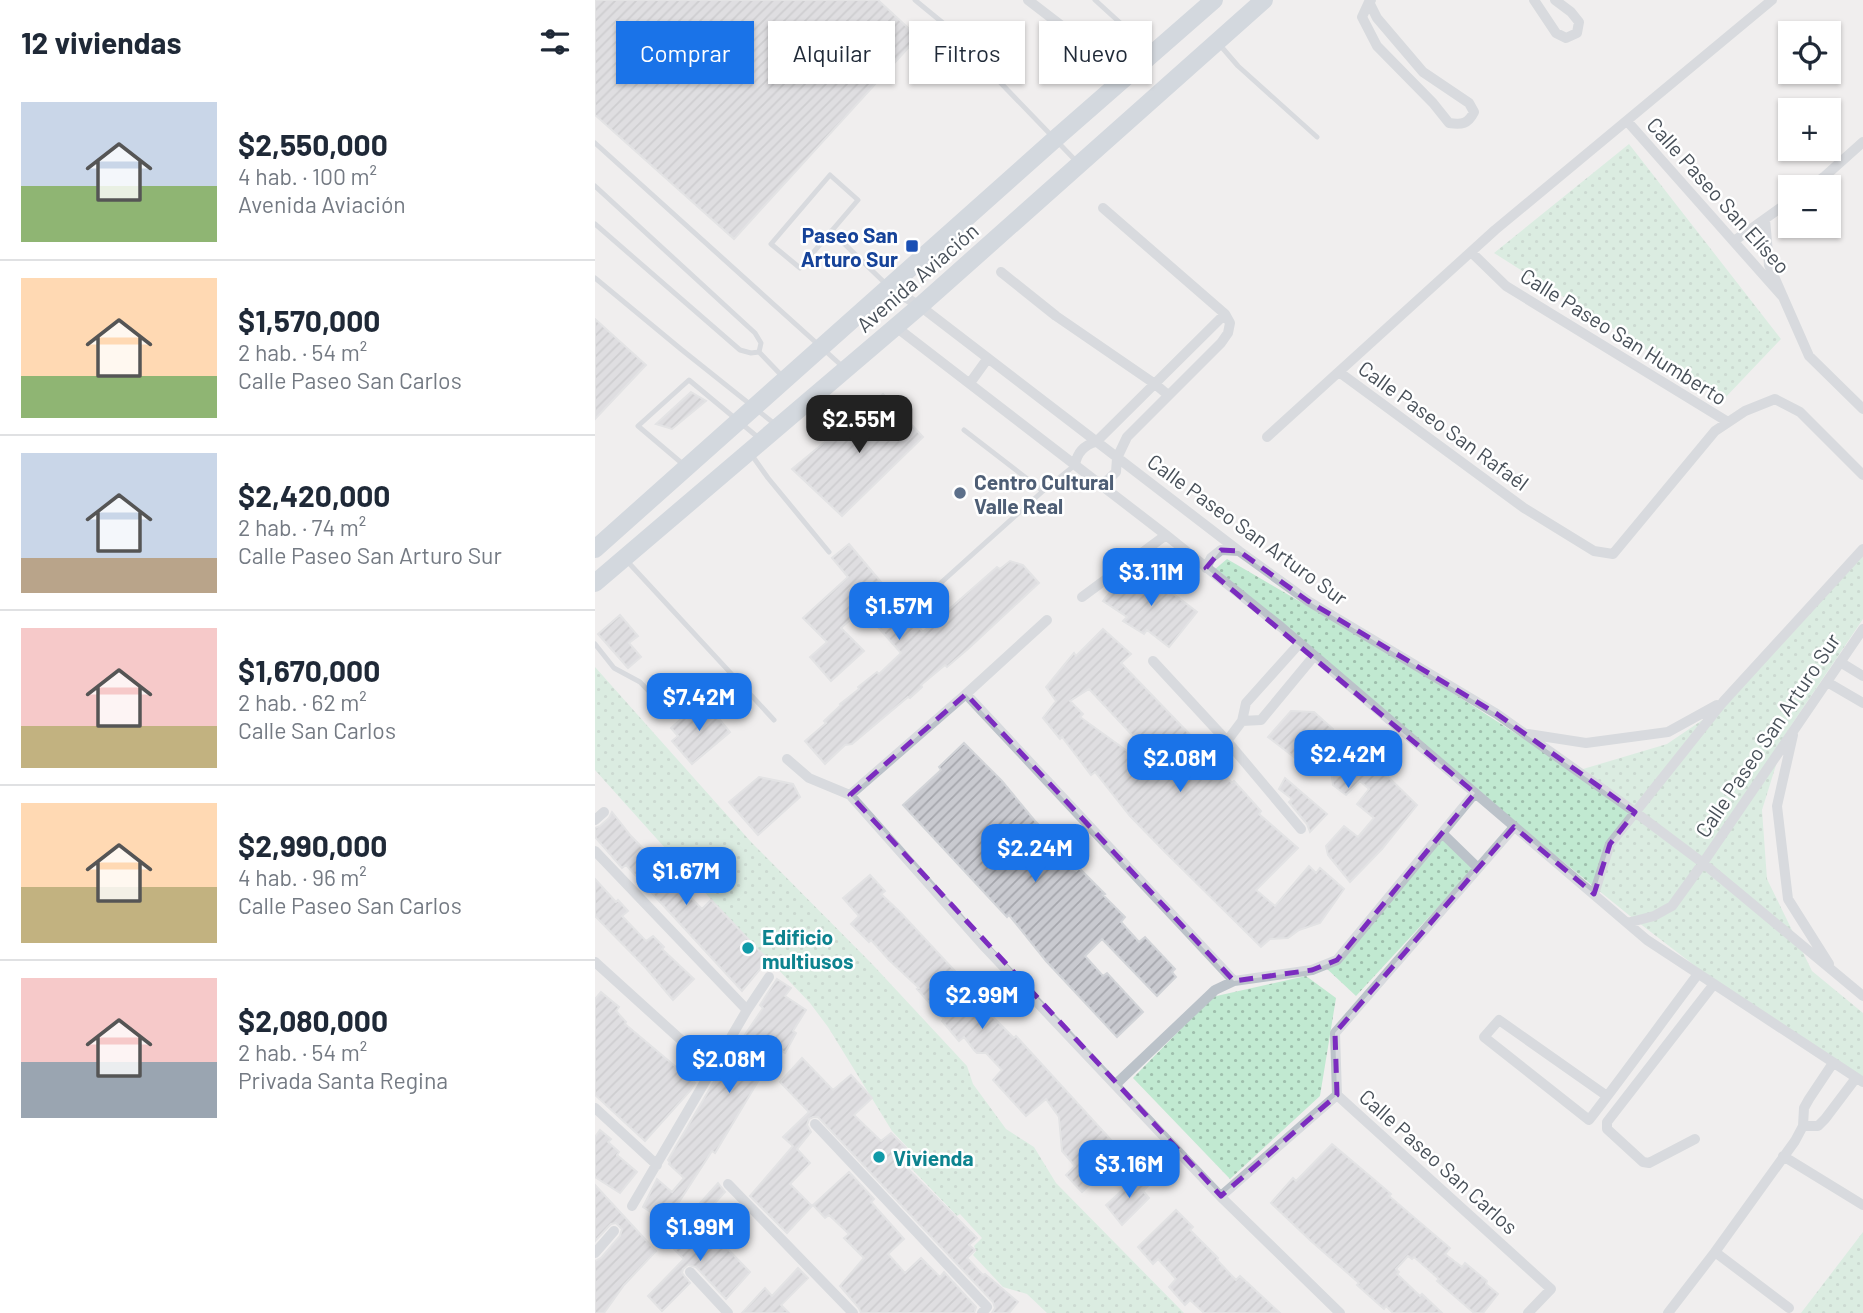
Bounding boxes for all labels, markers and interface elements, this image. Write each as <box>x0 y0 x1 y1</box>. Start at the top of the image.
chip: Comprar <box>616 21 754 84</box>
chip: Alquilar <box>768 21 895 84</box>
chip: Filtros <box>909 21 1025 84</box>
chip: Nuevo <box>1039 21 1152 84</box>
map controls <box>1778 21 1841 238</box>
button: locate <box>1778 21 1841 84</box>
icon: filters <box>536 23 574 61</box>
text: 12 viviendas <box>21 24 182 60</box>
button: + <box>1778 98 1841 161</box>
street label: Calle Paseo San Elíseo <box>1642 112 1796 278</box>
text: $2,550,000 <box>238 126 388 162</box>
icon: home <box>77 130 161 214</box>
text: 4 hab. · 100 m² <box>238 162 377 190</box>
button: − <box>1778 175 1841 238</box>
text: Avenida Aviación <box>238 190 406 218</box>
street label: Avenida Aviación <box>851 217 983 337</box>
place label: Paseo San Arturo Sur <box>801 222 898 271</box>
marker: Paseo San Arturo Sur <box>904 238 920 254</box>
street label: Calle Paseo San Humberto <box>1516 262 1732 410</box>
text: $1,570,000 <box>238 302 380 338</box>
icon: home <box>77 306 161 390</box>
text: 2 hab. · 54 m² <box>238 338 367 366</box>
street label: Calle Paseo San Rafaél <box>1354 355 1534 495</box>
text: Calle Paseo San Carlos <box>238 366 462 394</box>
pin: $2.55M <box>802 396 916 455</box>
text: $2.55M <box>822 404 896 432</box>
street label: Calle Paseo San Arturo Sur <box>1143 448 1353 610</box>
place label: Centro Cultural Valle Real <box>974 469 1114 518</box>
text: $2,420,000 <box>238 477 390 513</box>
icon: home <box>77 481 161 565</box>
marker: Centro Cultural Valle Real <box>952 485 968 501</box>
text: 2 hab. · 74 m² <box>238 513 366 541</box>
text: Calle Paseo San Arturo Sur <box>238 541 502 569</box>
pin: $3.11M <box>1094 548 1208 608</box>
text: $3.11M <box>1119 557 1183 585</box>
pin: $1.57M <box>842 582 956 642</box>
text: $1.57M <box>865 591 933 619</box>
street label: Calle Paseo San Arturo Sur <box>1689 628 1845 842</box>
text: $1,670,000 <box>238 652 380 688</box>
icon: home <box>77 656 161 740</box>
pin: $7.42M <box>642 674 756 733</box>
text: $7.42M <box>663 682 735 710</box>
text: 2 hab. · 62 m² <box>238 688 367 716</box>
text: Calle San Carlos <box>238 716 396 744</box>
pin: $2.42M <box>1291 730 1405 790</box>
pin: $2.08M <box>1123 734 1237 794</box>
text: $2.42M <box>1310 739 1386 767</box>
text: $2.08M <box>1143 743 1217 771</box>
pin: $2.24M <box>978 824 1092 884</box>
text: $2,990,000 <box>238 827 387 863</box>
icon: home <box>77 831 161 915</box>
text: $2.24M <box>997 833 1073 861</box>
pin: $1.67M <box>629 848 743 907</box>
text: $1.67M <box>652 856 720 884</box>
text: 4 hab. · 96 m² <box>238 863 367 891</box>
text: Calle Paseo San Carlos <box>238 891 462 919</box>
place label: Edificio multiusos <box>762 924 854 973</box>
marker: Edificio multiusos <box>740 940 756 956</box>
pin: $2.99M <box>925 972 1039 1031</box>
text: $2.99M <box>945 980 1019 1008</box>
text: $2,080,000 <box>238 1002 388 1038</box>
icon: home <box>77 1006 161 1090</box>
pin: $2.08M <box>672 1036 786 1095</box>
text: 2 hab. · 54 m² <box>238 1038 367 1066</box>
text: $2.08M <box>692 1044 766 1072</box>
text: Privada Santa Regina <box>238 1066 448 1094</box>
street label: Calle Paseo San Carlos <box>1355 1083 1523 1239</box>
pin: $3.16M <box>1072 1140 1186 1200</box>
place label: Vivienda <box>893 1145 974 1170</box>
marker: Vivienda <box>871 1149 887 1165</box>
text: $3.16M <box>1095 1149 1163 1177</box>
pin: $1.99M <box>643 1204 757 1263</box>
text: $1.99M <box>666 1212 734 1240</box>

